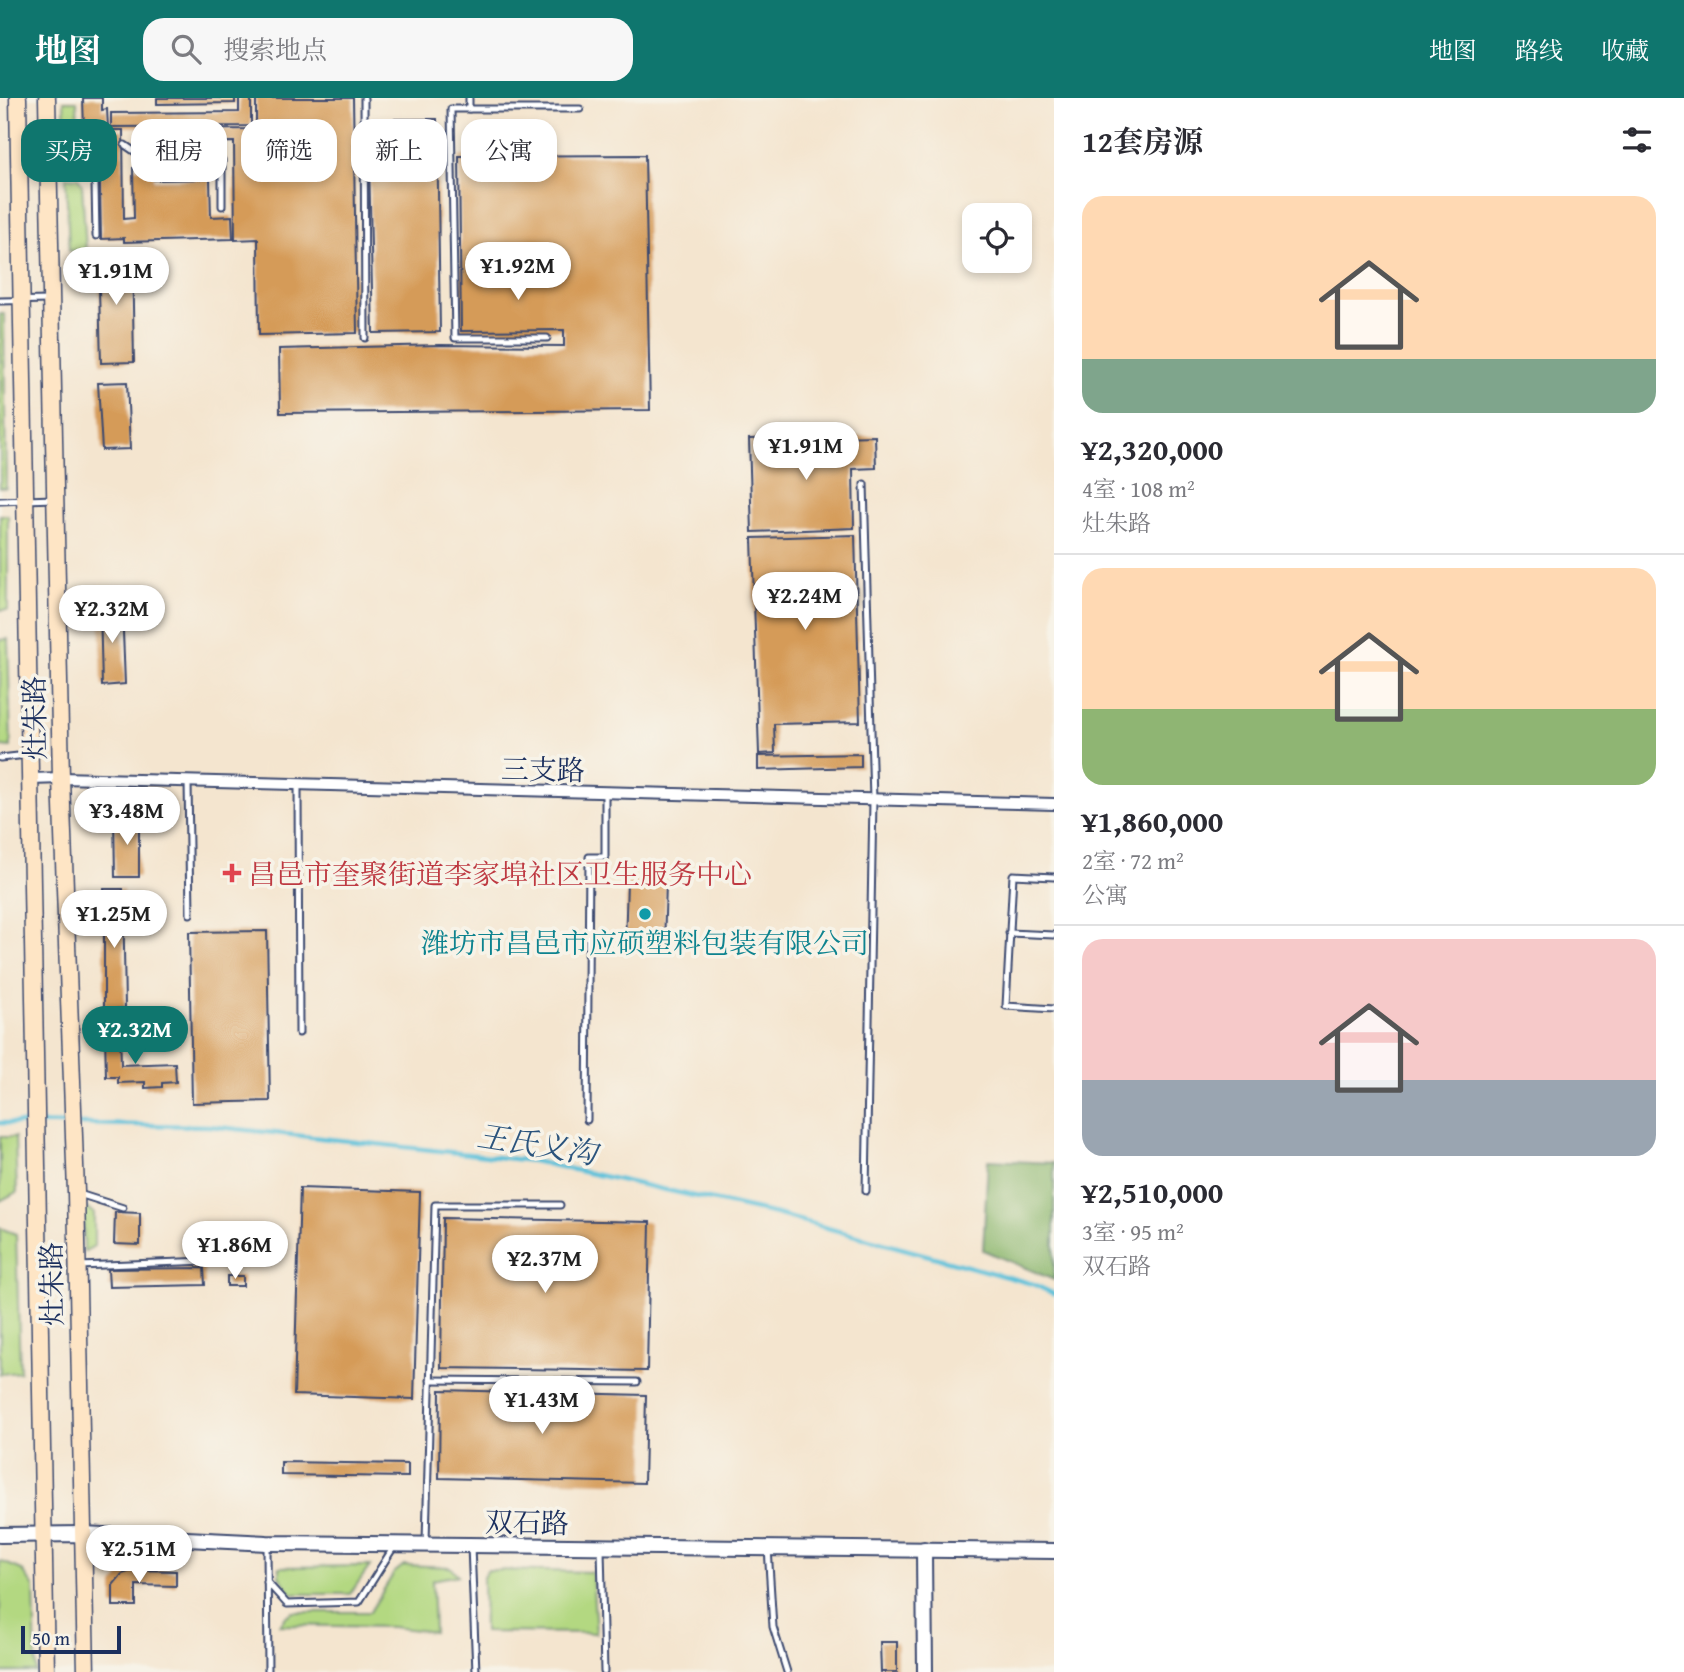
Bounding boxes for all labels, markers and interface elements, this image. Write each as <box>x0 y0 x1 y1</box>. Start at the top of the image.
search box <box>143 18 633 81</box>
text: 地图 <box>35 26 101 74</box>
icon: search <box>167 30 205 68</box>
text: 搜索地点 <box>223 30 327 69</box>
text: 地图 <box>1429 33 1477 68</box>
text: 路线 <box>1515 33 1563 68</box>
text: 收藏 <box>1601 33 1649 68</box>
chip: 买房 <box>21 119 117 182</box>
chip: 租房 <box>131 119 227 182</box>
chip: 筛选 <box>241 119 337 182</box>
chip: 新上 <box>351 119 447 182</box>
chip: 公寓 <box>461 119 557 182</box>
text: 12套房源 <box>1082 119 1203 163</box>
icon: filters <box>1618 121 1656 159</box>
map controls <box>962 203 1032 273</box>
button: locate <box>962 203 1032 273</box>
pin: ¥1.92M <box>461 242 575 302</box>
icon: home <box>1306 242 1432 368</box>
pin: ¥1.91M <box>59 248 173 307</box>
text: ¥1.92M <box>481 248 555 281</box>
text: ¥1.91M <box>79 253 153 286</box>
pin: ¥1.91M <box>749 422 863 482</box>
text: ¥2,320,000 <box>1082 427 1223 471</box>
text: ¥1.91M <box>769 428 843 461</box>
text: 4室 · 108 m² <box>1082 472 1195 505</box>
text: 灶朱路 <box>1082 506 1151 539</box>
pin: ¥2.24M <box>748 573 862 632</box>
text: ¥2.24M <box>768 578 842 611</box>
pin: ¥2.32M <box>55 586 169 645</box>
text: ¥2.32M <box>75 591 149 624</box>
icon: home <box>1306 614 1432 740</box>
street label: 灶朱路 <box>13 676 55 760</box>
street label: 三支路 <box>501 748 585 790</box>
pin: ¥3.48M <box>70 788 184 847</box>
text: ¥3.48M <box>90 793 164 826</box>
text: ¥1,860,000 <box>1082 799 1223 843</box>
text: 2室 · 72 m² <box>1082 844 1184 877</box>
place label: 昌邑市奎聚街道李家埠社区卫生服务中心 <box>248 853 752 894</box>
marker: 昌邑市奎聚街道李家埠社区卫生服务中心 <box>222 863 242 883</box>
text: 公寓 <box>1082 878 1128 911</box>
pin: ¥1.25M <box>57 890 171 950</box>
text: ¥1.25M <box>77 896 151 929</box>
marker: 潍坊市昌邑市应硕塑料包装有限公司 <box>637 906 653 922</box>
place label: 潍坊市昌邑市应硕塑料包装有限公司 <box>421 922 869 963</box>
icon: home <box>1306 985 1432 1111</box>
pin: ¥2.32M <box>78 1006 192 1066</box>
text: ¥2.32M <box>98 1012 172 1045</box>
water label: 王氏义沟 <box>474 1113 604 1176</box>
text: ¥2,510,000 <box>1082 1170 1223 1214</box>
text: 3室 · 95 m² <box>1082 1215 1184 1248</box>
pin: ¥1.86M <box>178 1222 292 1281</box>
text: ¥1.86M <box>198 1227 272 1260</box>
pin: ¥2.37M <box>488 1236 602 1295</box>
text: ¥2.37M <box>508 1241 582 1274</box>
street label: 灶朱路 <box>30 1242 72 1326</box>
text: 双石路 <box>1082 1249 1151 1282</box>
pin: ¥1.43M <box>485 1376 599 1436</box>
text: ¥1.43M <box>505 1382 579 1415</box>
street label: 双石路 <box>485 1501 569 1543</box>
pin: ¥2.51M <box>82 1526 196 1585</box>
text: ¥2.51M <box>102 1531 176 1564</box>
scale bar <box>21 1623 121 1655</box>
text: 50 m <box>32 1624 70 1652</box>

